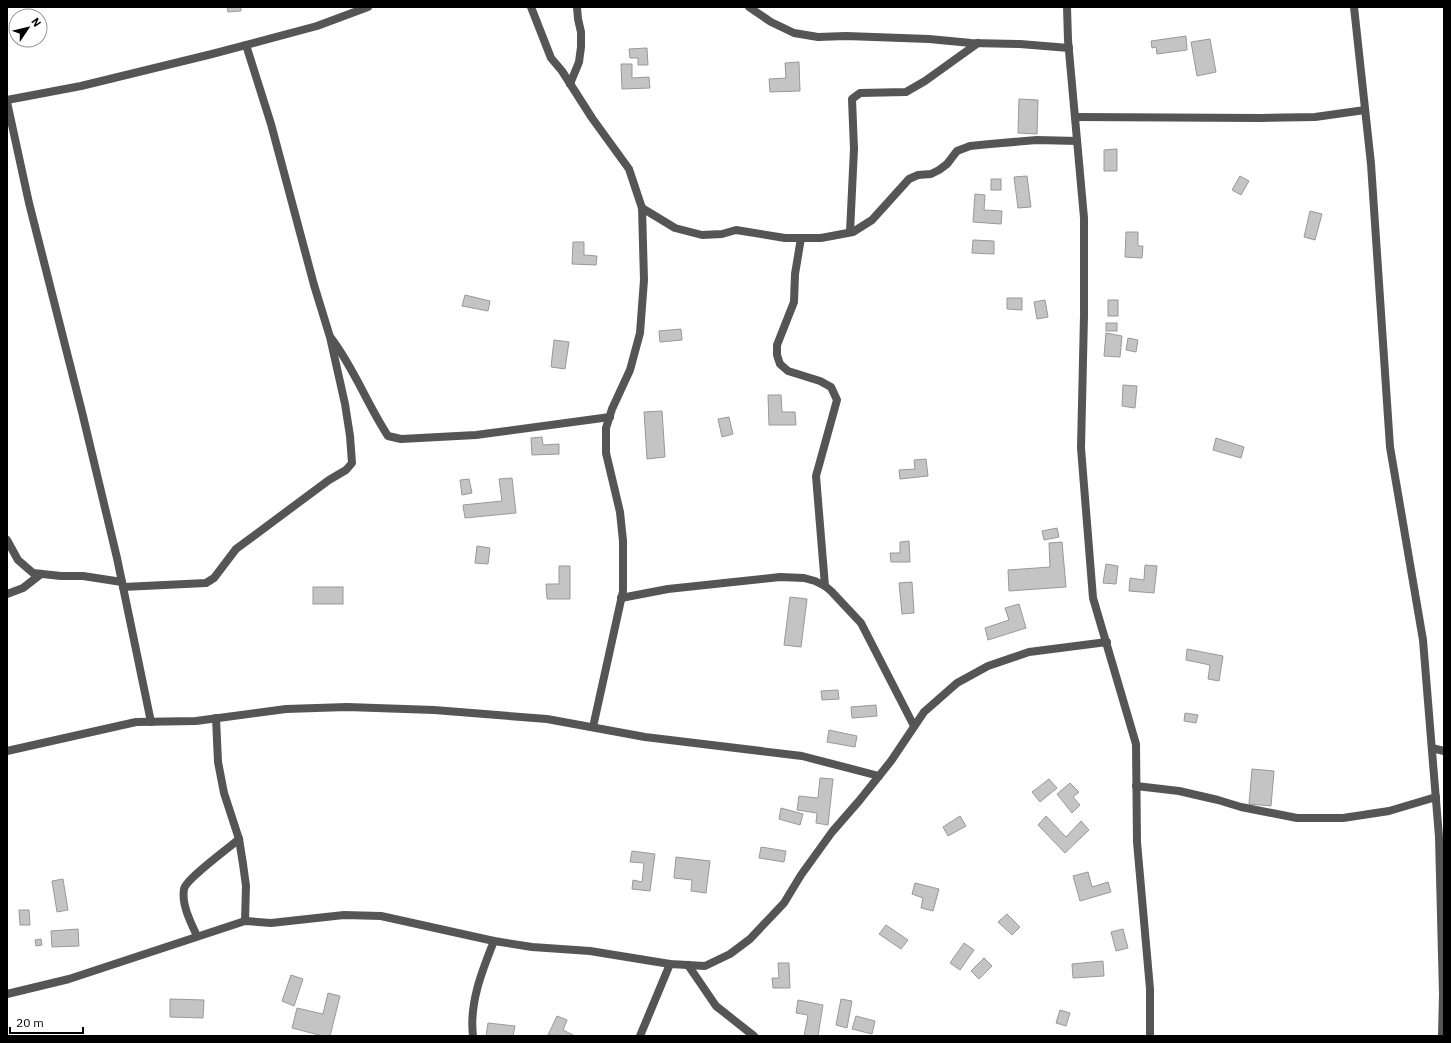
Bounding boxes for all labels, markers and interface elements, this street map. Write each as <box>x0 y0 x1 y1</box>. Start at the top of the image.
north arrow <box>8 8 48 48</box>
text: N <box>28 15 44 30</box>
scale bar <box>10 1009 83 1035</box>
text: 20 m <box>16 1015 44 1030</box>

